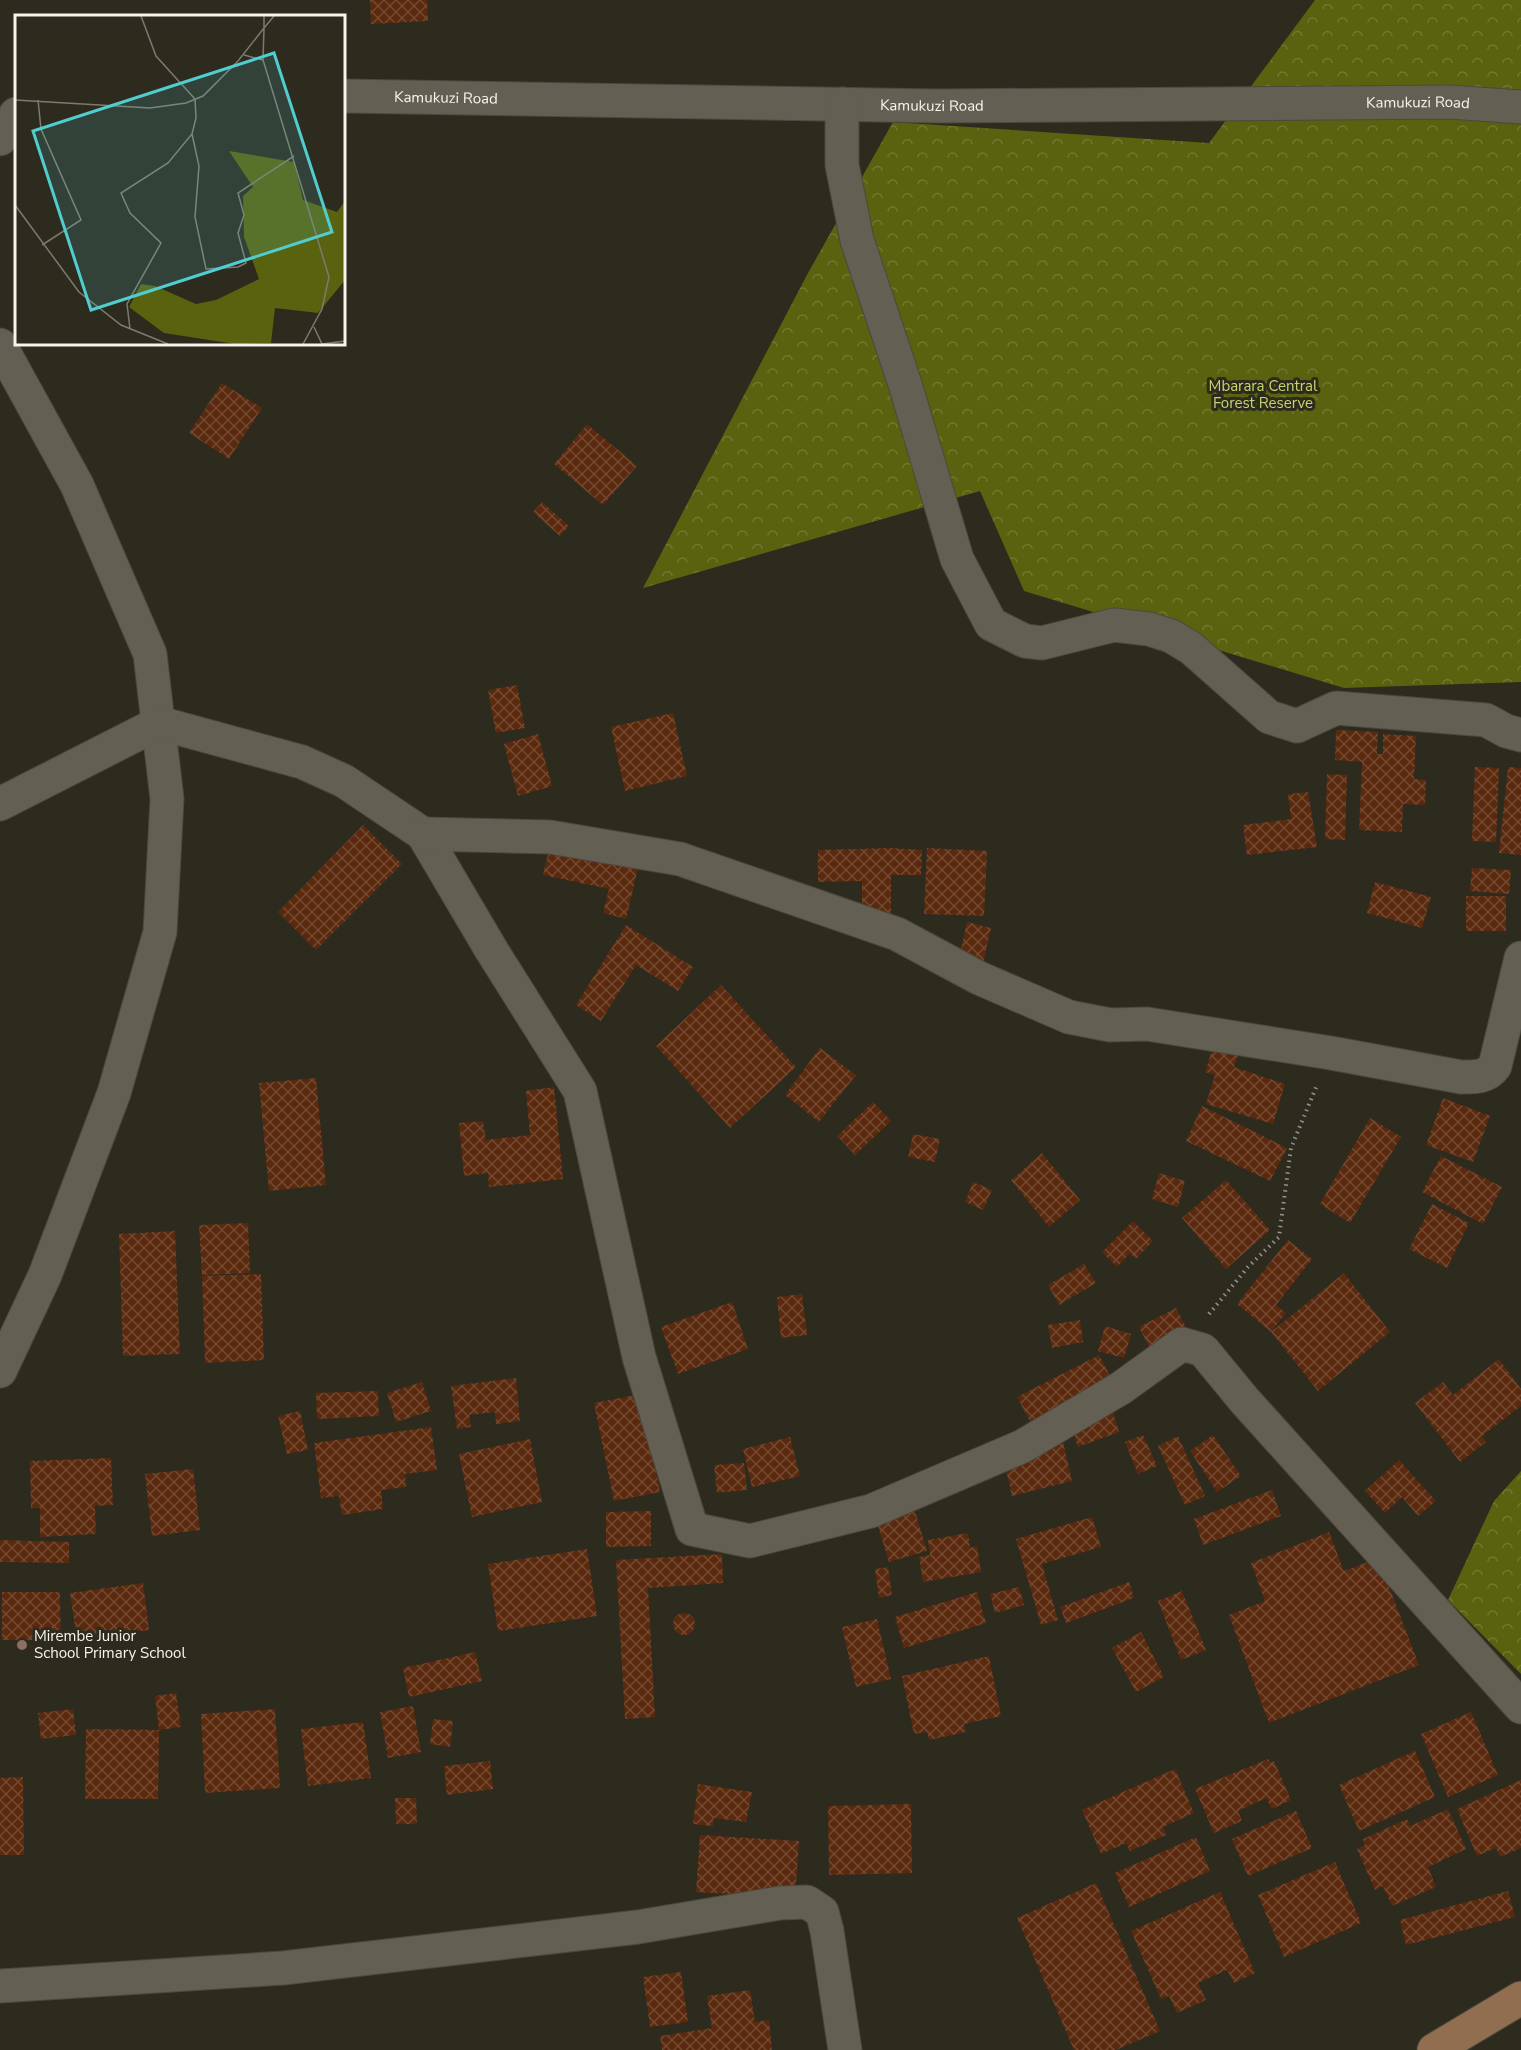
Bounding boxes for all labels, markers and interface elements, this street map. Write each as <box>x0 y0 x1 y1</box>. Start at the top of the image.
inset map <box>15 15 345 345</box>
street label: Kamukuzi Road <box>394 87 498 109</box>
street label: Kamukuzi Road <box>1366 92 1470 113</box>
street label: Kamukuzi Road <box>880 95 984 116</box>
park label: Mbarara Central Forest Reserve <box>1209 376 1318 413</box>
place label: Mirembe Junior School Primary School <box>34 1626 186 1663</box>
marker: Mirembe Junior School Primary School <box>15 1638 29 1652</box>

